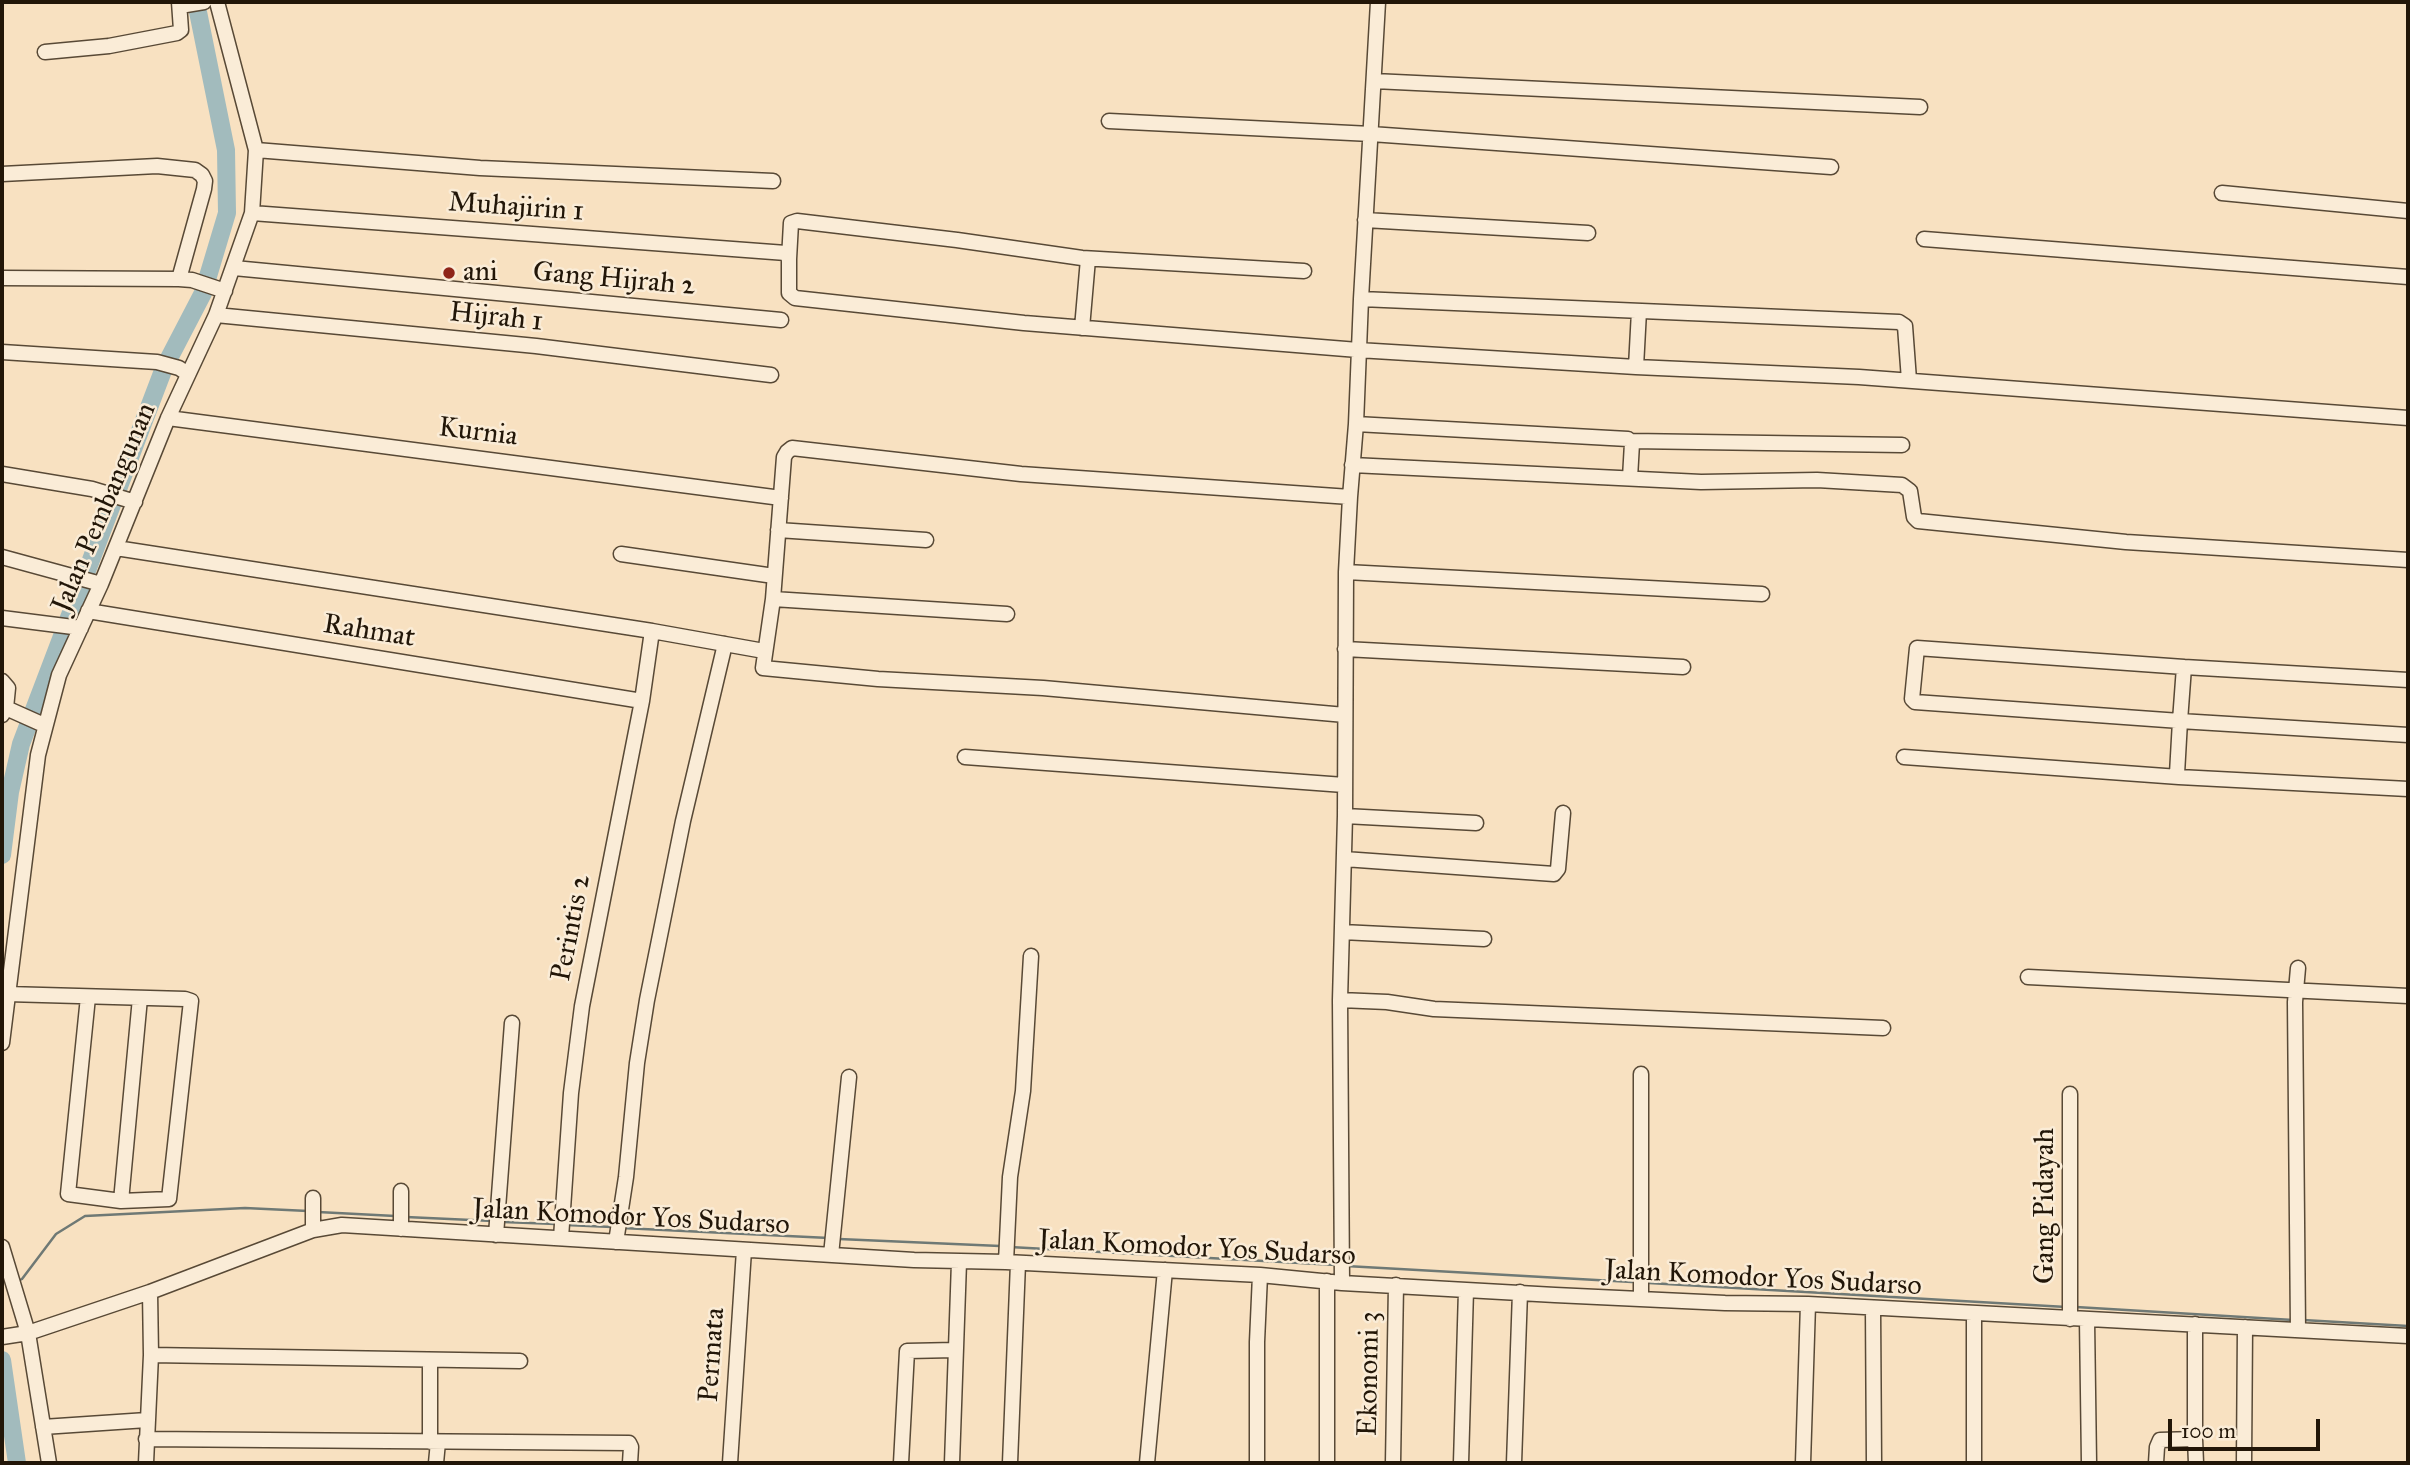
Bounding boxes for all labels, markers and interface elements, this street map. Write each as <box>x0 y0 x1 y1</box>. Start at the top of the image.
street label: Muhajirin 1 <box>447 187 585 229</box>
place label: ani <box>463 256 498 290</box>
street label: Gang Hijrah 2 <box>531 256 697 304</box>
marker: ani <box>441 265 457 281</box>
street label: Hijrah 1 <box>448 296 544 340</box>
street label: Jalan Pembangunan <box>46 398 164 618</box>
street label: Kurnia <box>437 411 519 455</box>
street label: Rahmat <box>321 608 417 656</box>
street label: Perintis 2 <box>545 872 599 984</box>
street label: Gang Pidayah <box>2029 1128 2063 1284</box>
street label: Jalan Komodor Yos Sudarso <box>471 1193 791 1243</box>
street label: Jalan Komodor Yos Sudarso <box>1037 1224 1357 1274</box>
street label: Jalan Komodor Yos Sudarso <box>1603 1254 1923 1304</box>
street label: Permata <box>693 1307 733 1403</box>
street label: Ekonomi 3 <box>1352 1311 1388 1437</box>
scale bar <box>2172 1406 2324 1450</box>
text: 100 m <box>2181 1418 2236 1444</box>

